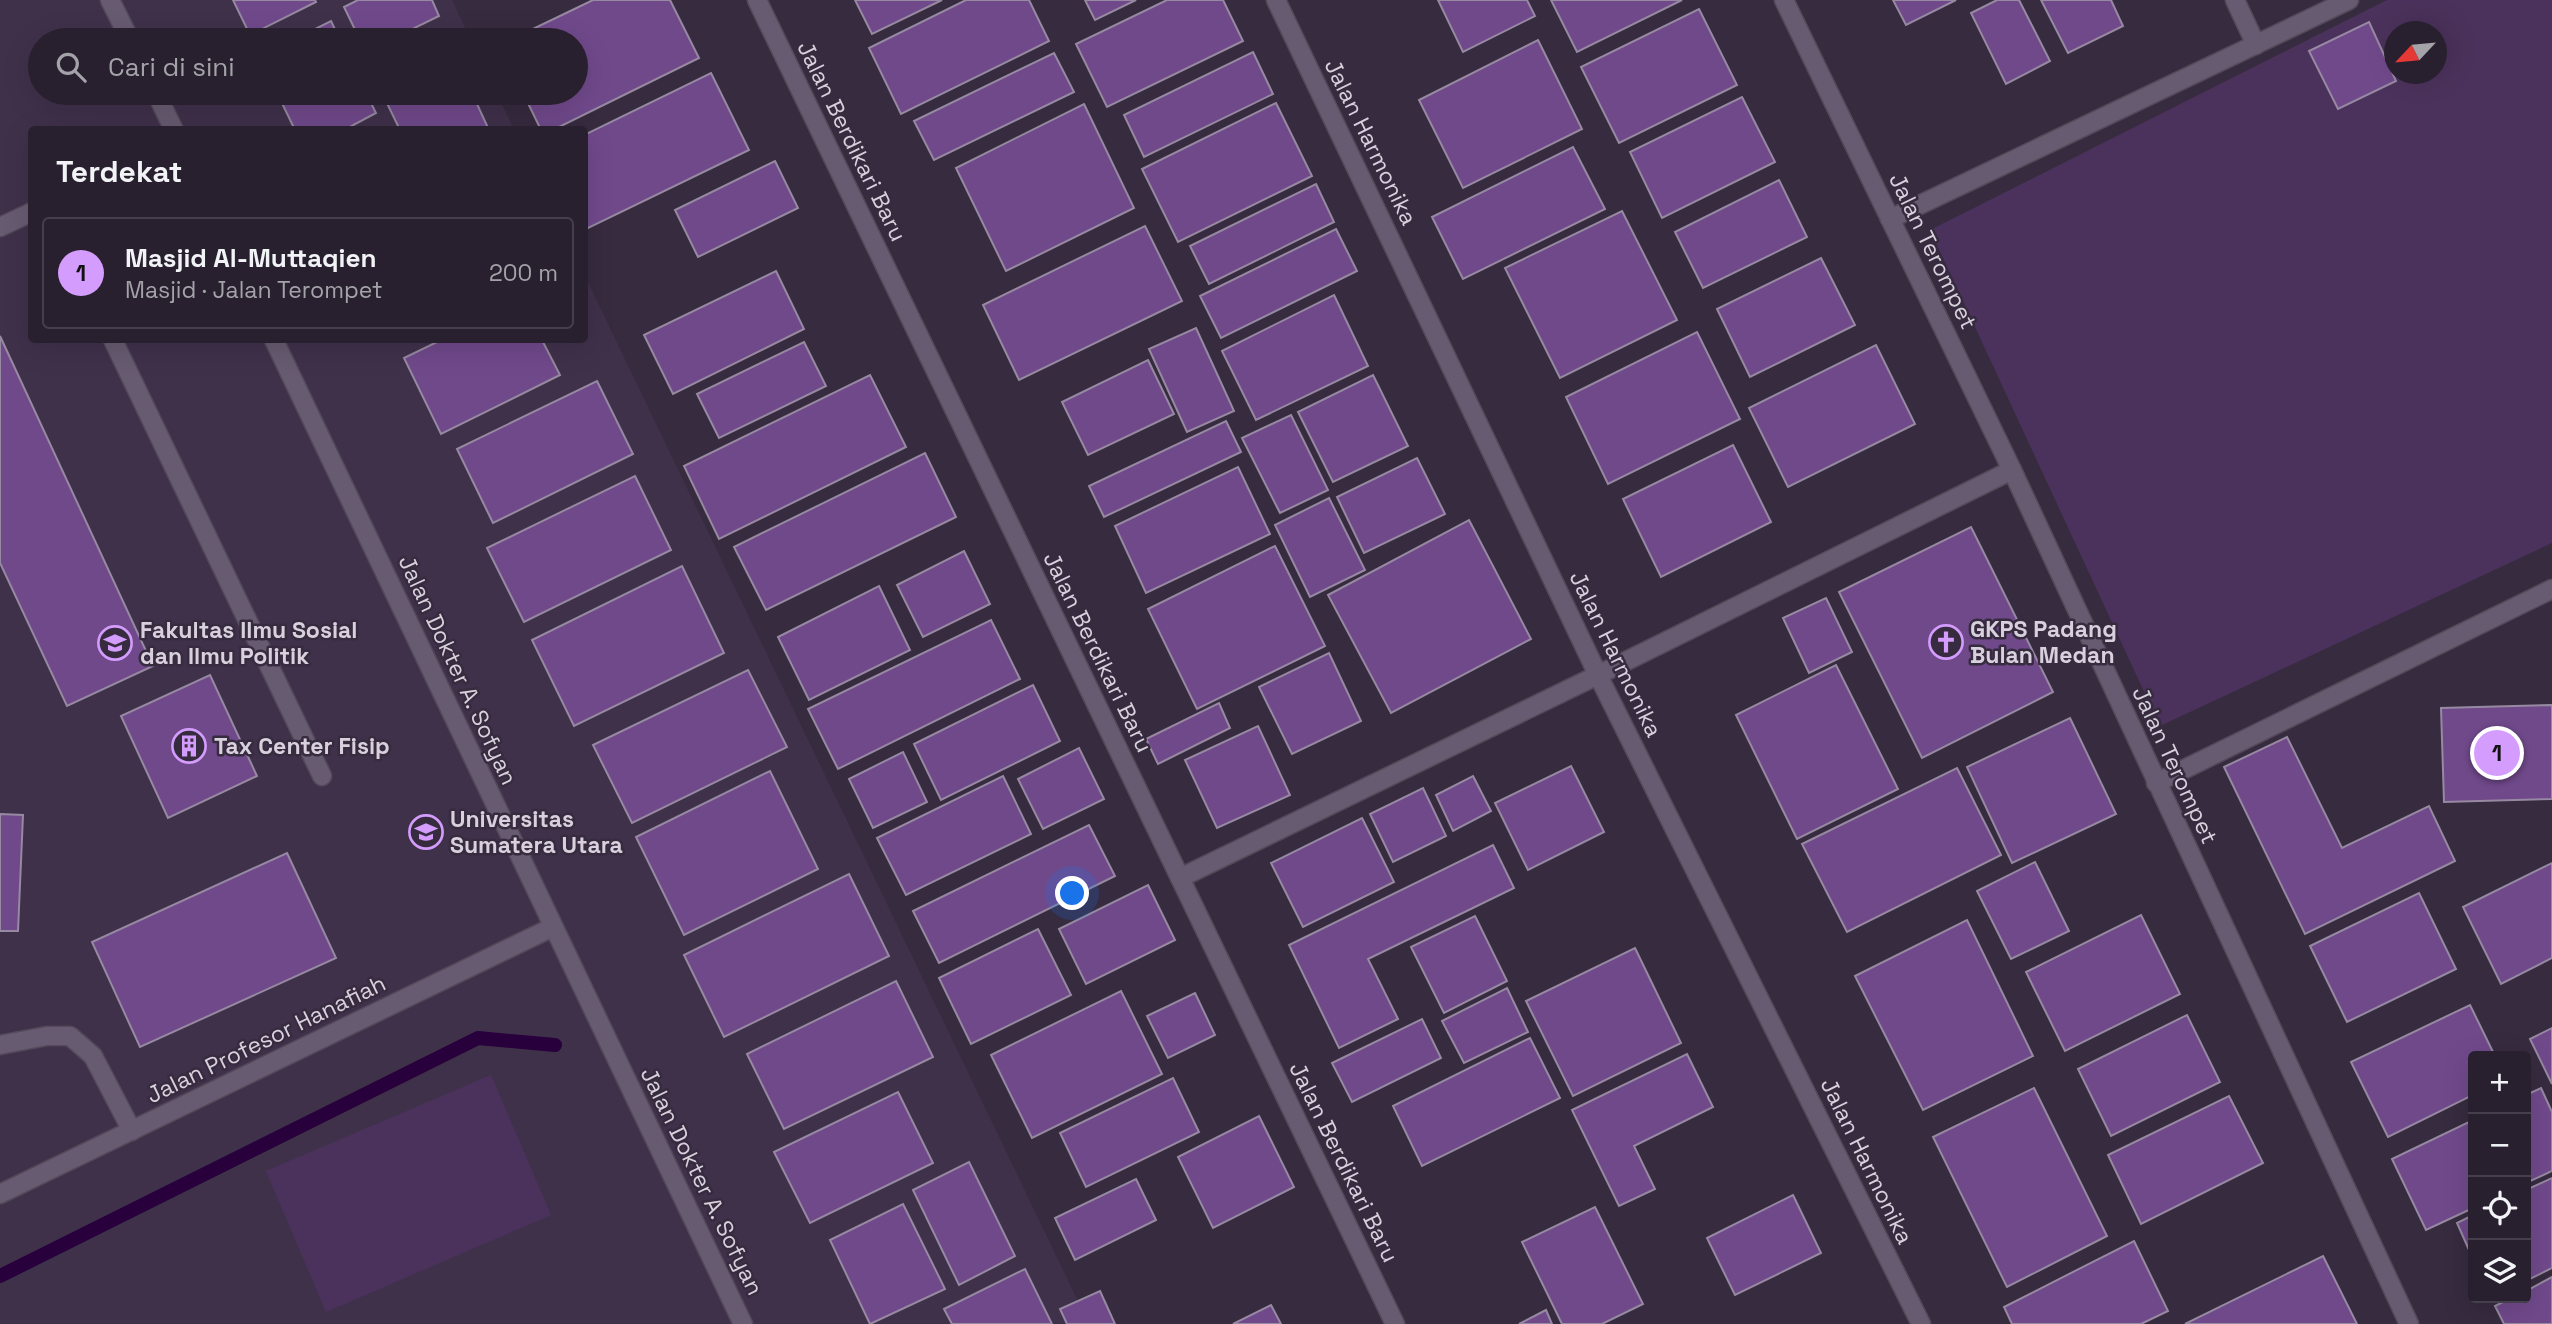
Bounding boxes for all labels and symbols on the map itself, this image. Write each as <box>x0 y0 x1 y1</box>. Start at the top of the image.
north arrow <box>2384 21 2447 84</box>
street label: Jalan Berdikari Baru <box>790 36 914 246</box>
street label: Jalan Harmonika <box>1318 54 1424 230</box>
street label: Jalan Terompet <box>1882 168 1984 334</box>
street label: Jalan Berdikari Baru <box>1036 547 1160 757</box>
street label: Jalan Dokter A. Sofyan <box>392 550 524 790</box>
street label: Jalan Harmonika <box>1563 566 1669 742</box>
place label: GKPS Padang Bulan Medan <box>1970 614 2117 670</box>
place label: Fakultas Ilmu Sosial dan Ilmu Politik <box>140 615 358 671</box>
church icon: GKPS Padang Bulan Medan <box>1927 623 1965 661</box>
school or university icon: Fakultas Ilmu Sosial dan Ilmu Politik <box>96 624 134 662</box>
street label: Jalan Terompet <box>2125 682 2225 848</box>
building icon: Tax Center Fisip <box>170 727 208 765</box>
pin: 1 <box>2474 727 2520 779</box>
place label: Tax Center Fisip <box>214 731 390 761</box>
place label: Universitas Sumatera Utara <box>450 804 623 860</box>
school or university icon: Universitas Sumatera Utara <box>407 813 445 851</box>
your location <box>1055 876 1089 910</box>
street label: Jalan Profesor Hanafiah <box>141 968 391 1110</box>
street label: Jalan Berdikari Baru <box>1282 1057 1406 1267</box>
street label: Jalan Dokter A. Sofyan <box>634 1062 770 1300</box>
street label: Jalan Harmonika <box>1814 1073 1920 1249</box>

